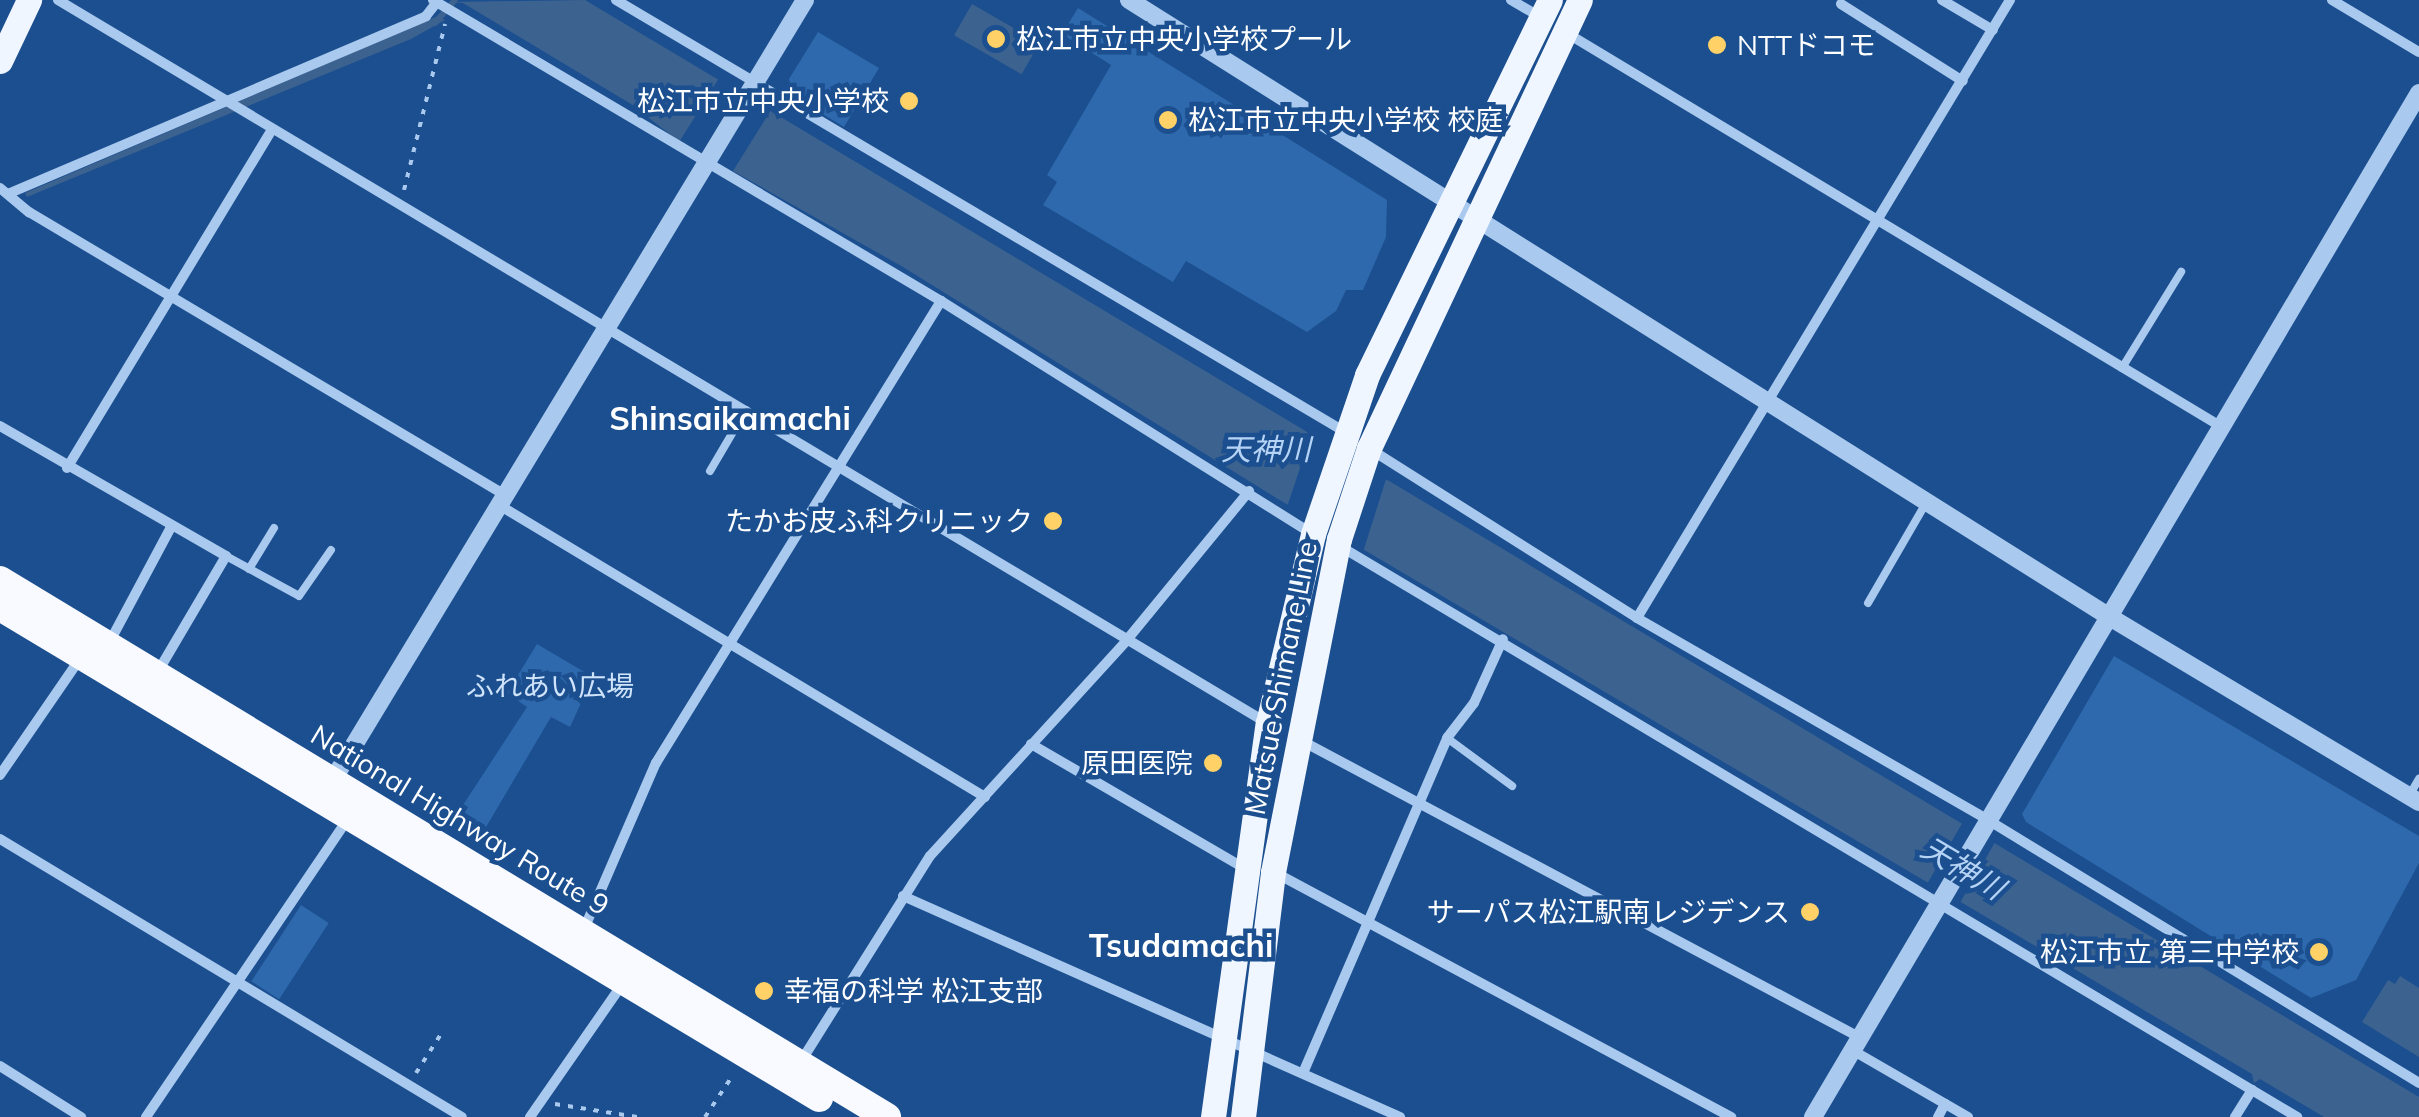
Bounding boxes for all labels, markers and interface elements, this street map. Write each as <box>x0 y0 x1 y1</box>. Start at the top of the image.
place label: 松江市立中央小学校プール <box>1016 22 1352 56</box>
marker: 松江市立中央小学校プール <box>985 28 1007 50</box>
place label: NTTドコモ <box>1737 28 1876 62</box>
marker: NTTドコモ <box>1706 34 1728 56</box>
place label: 松江市立中央小学校 <box>637 84 889 118</box>
marker: 松江市立中央小学校 <box>898 90 920 112</box>
place label: 松江市立中央小学校 校庭 <box>1188 103 1503 137</box>
marker: 松江市立中央小学校 校庭 <box>1157 109 1179 131</box>
district label: Shinsaikamachi <box>609 399 851 437</box>
water label: 天神川 <box>1221 431 1311 467</box>
place label: たかお皮ふ科クリニック <box>725 504 1033 538</box>
marker: たかお皮ふ科クリニック <box>1042 510 1064 532</box>
street label: Matsue Shimane Line <box>1238 539 1324 817</box>
park label: ふれあい広場 <box>466 669 634 703</box>
street label: National Highway Route 9 <box>305 718 615 922</box>
place label: 原田医院 <box>1081 746 1193 780</box>
marker: 原田医院 <box>1202 752 1224 774</box>
water label: 天神川 <box>1915 829 2011 907</box>
place label: サーパス松江駅南レジデンス <box>1426 895 1790 929</box>
marker: サーパス松江駅南レジデンス <box>1799 901 1821 923</box>
district label: Tsudamachi <box>1089 926 1273 964</box>
place label: 松江市立 第三中学校 <box>2040 935 2299 969</box>
marker: 松江市立 第三中学校 <box>2308 941 2330 963</box>
place label: 幸福の科学 松江支部 <box>784 974 1043 1008</box>
marker: 幸福の科学 松江支部 <box>753 980 775 1002</box>

